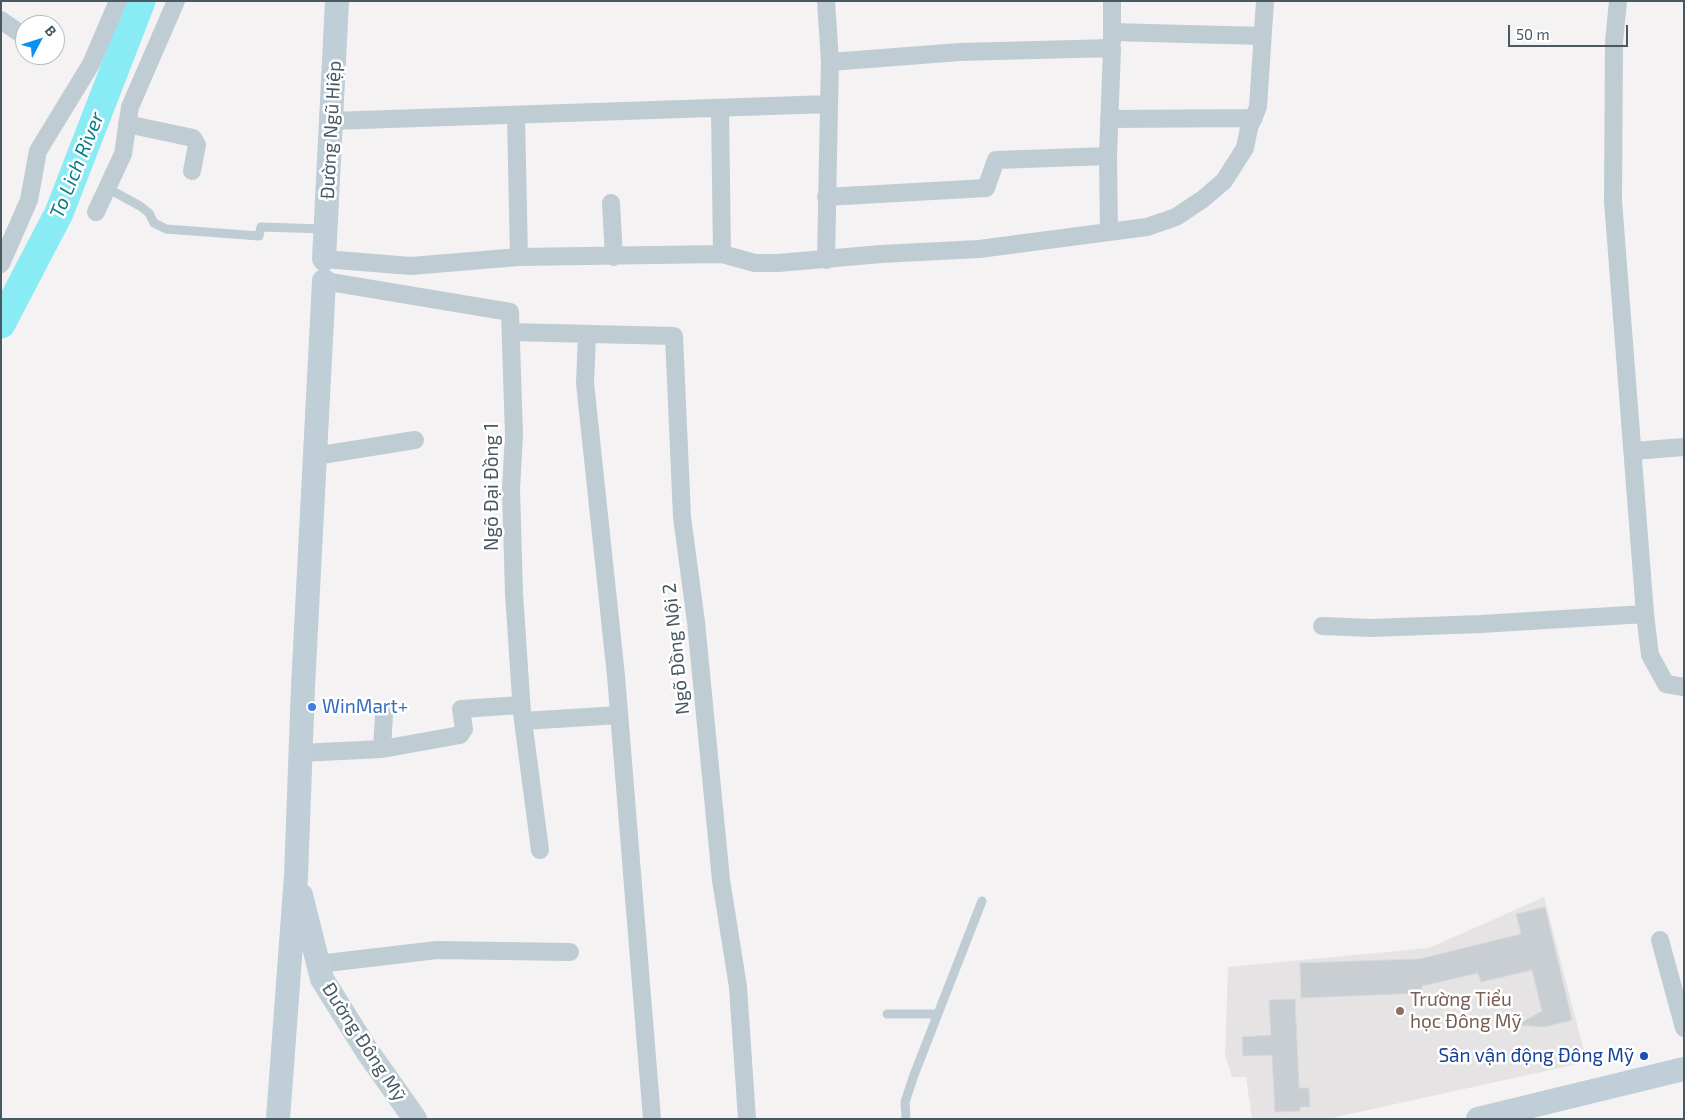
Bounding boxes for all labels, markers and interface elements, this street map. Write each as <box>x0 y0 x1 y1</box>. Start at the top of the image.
north arrow <box>15 15 65 65</box>
scale bar <box>1510 15 1630 47</box>
text: B <box>42 22 61 40</box>
text: 50 m <box>1516 25 1550 43</box>
street label: Đường Ngũ Hiệp <box>316 60 346 200</box>
water label: To Lich River <box>45 108 109 222</box>
street label: Ngõ Đại Đồng 1 <box>481 423 503 551</box>
street label: Ngõ Đồng Nội 2 <box>658 582 694 716</box>
place label: WinMart+ <box>322 696 408 718</box>
marker: WinMart+ <box>306 701 318 713</box>
street label: Đường Đông Mỹ <box>317 978 411 1106</box>
place label: Trường Tiểu học Đông Mỹ <box>1410 989 1521 1033</box>
marker: Trường Tiểu học Đông Mỹ <box>1394 1005 1406 1017</box>
place label: Sân vận động Đông Mỹ <box>1438 1045 1634 1067</box>
marker: Sân vận động Đông Mỹ <box>1638 1050 1650 1062</box>

